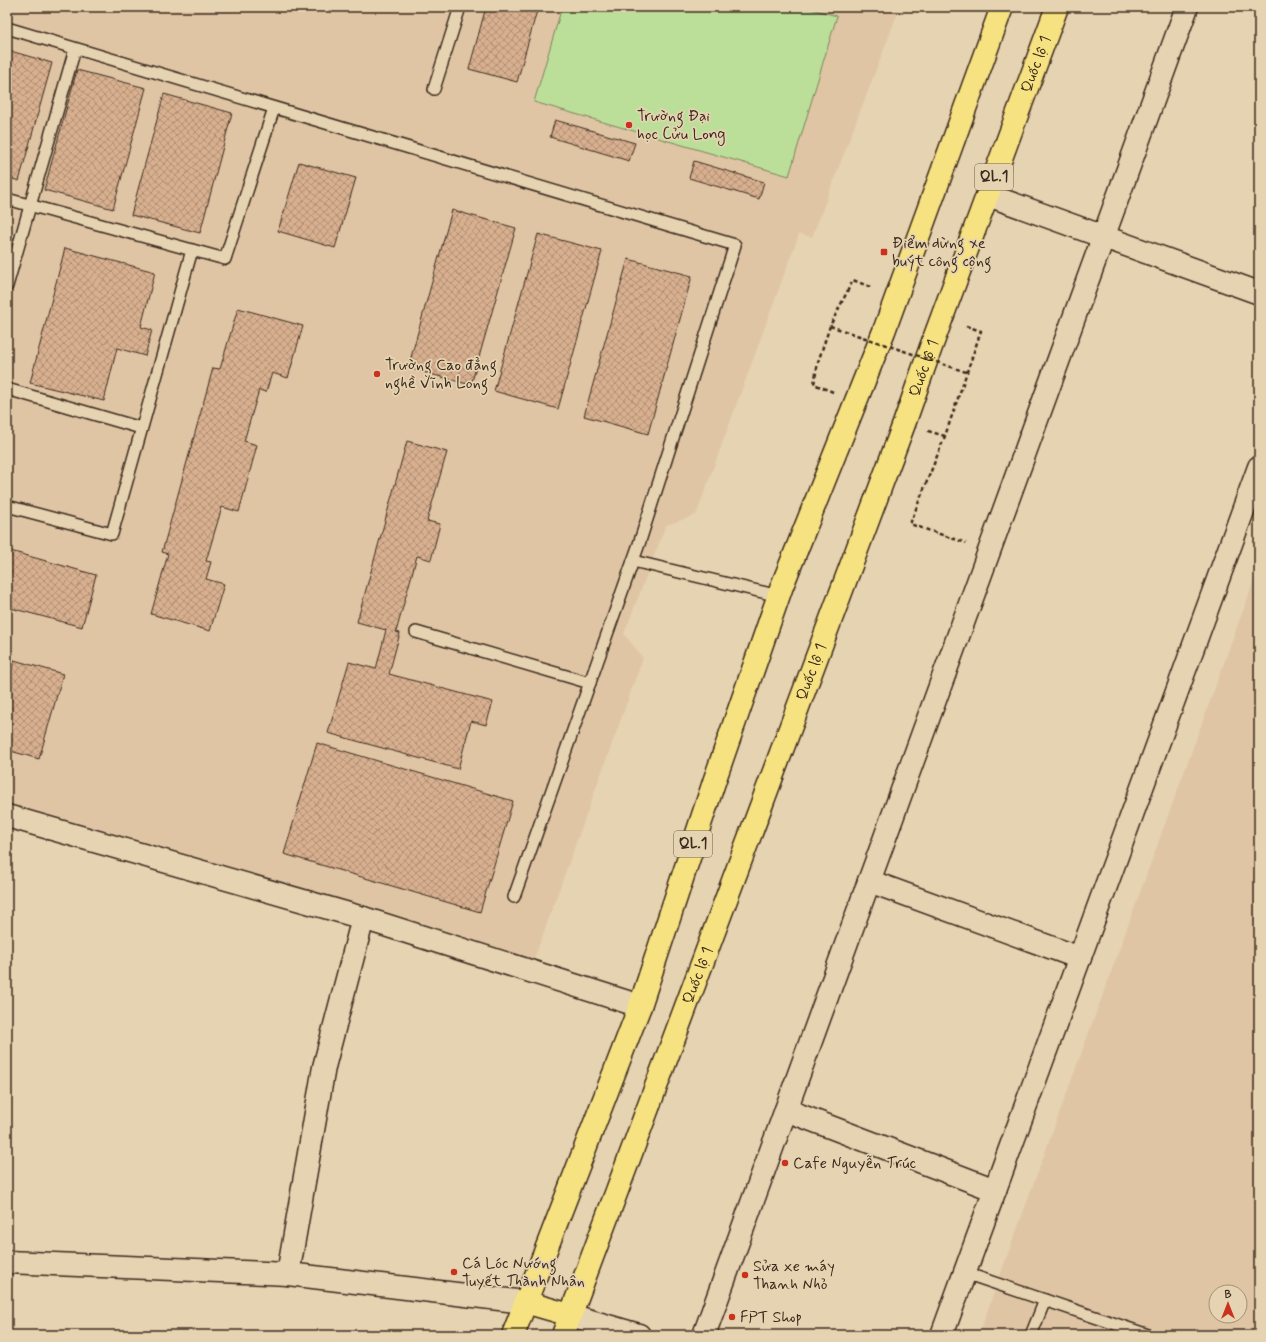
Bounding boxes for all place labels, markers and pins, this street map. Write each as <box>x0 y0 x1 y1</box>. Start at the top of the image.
place label: Trường Đại học Cửu Long <box>637 106 726 146</box>
marker: Trường Đại học Cửu Long <box>624 120 634 130</box>
place label: Điểm dừng xe buýt công cộng <box>892 233 991 273</box>
marker: Điểm dừng xe buýt công cộng <box>879 247 889 257</box>
place label: Trường Cao đẳng nghề Vĩnh Long <box>385 355 497 395</box>
marker: Trường Cao đẳng nghề Vĩnh Long <box>372 369 382 379</box>
place label: Cafe Nguyễn Trúc <box>793 1153 916 1174</box>
marker: Cafe Nguyễn Trúc <box>780 1158 790 1168</box>
place label: Cá Lóc Nướng Tuyết Thành Nhân <box>462 1253 585 1292</box>
place label: Sửa xe máy Thanh Nhỏ <box>753 1256 835 1295</box>
marker: Cá Lóc Nướng Tuyết Thành Nhân <box>449 1267 459 1277</box>
marker: Sửa xe máy Thanh Nhỏ <box>740 1270 750 1280</box>
place label: FPT Shop <box>740 1307 802 1328</box>
marker: FPT Shop <box>727 1312 737 1322</box>

